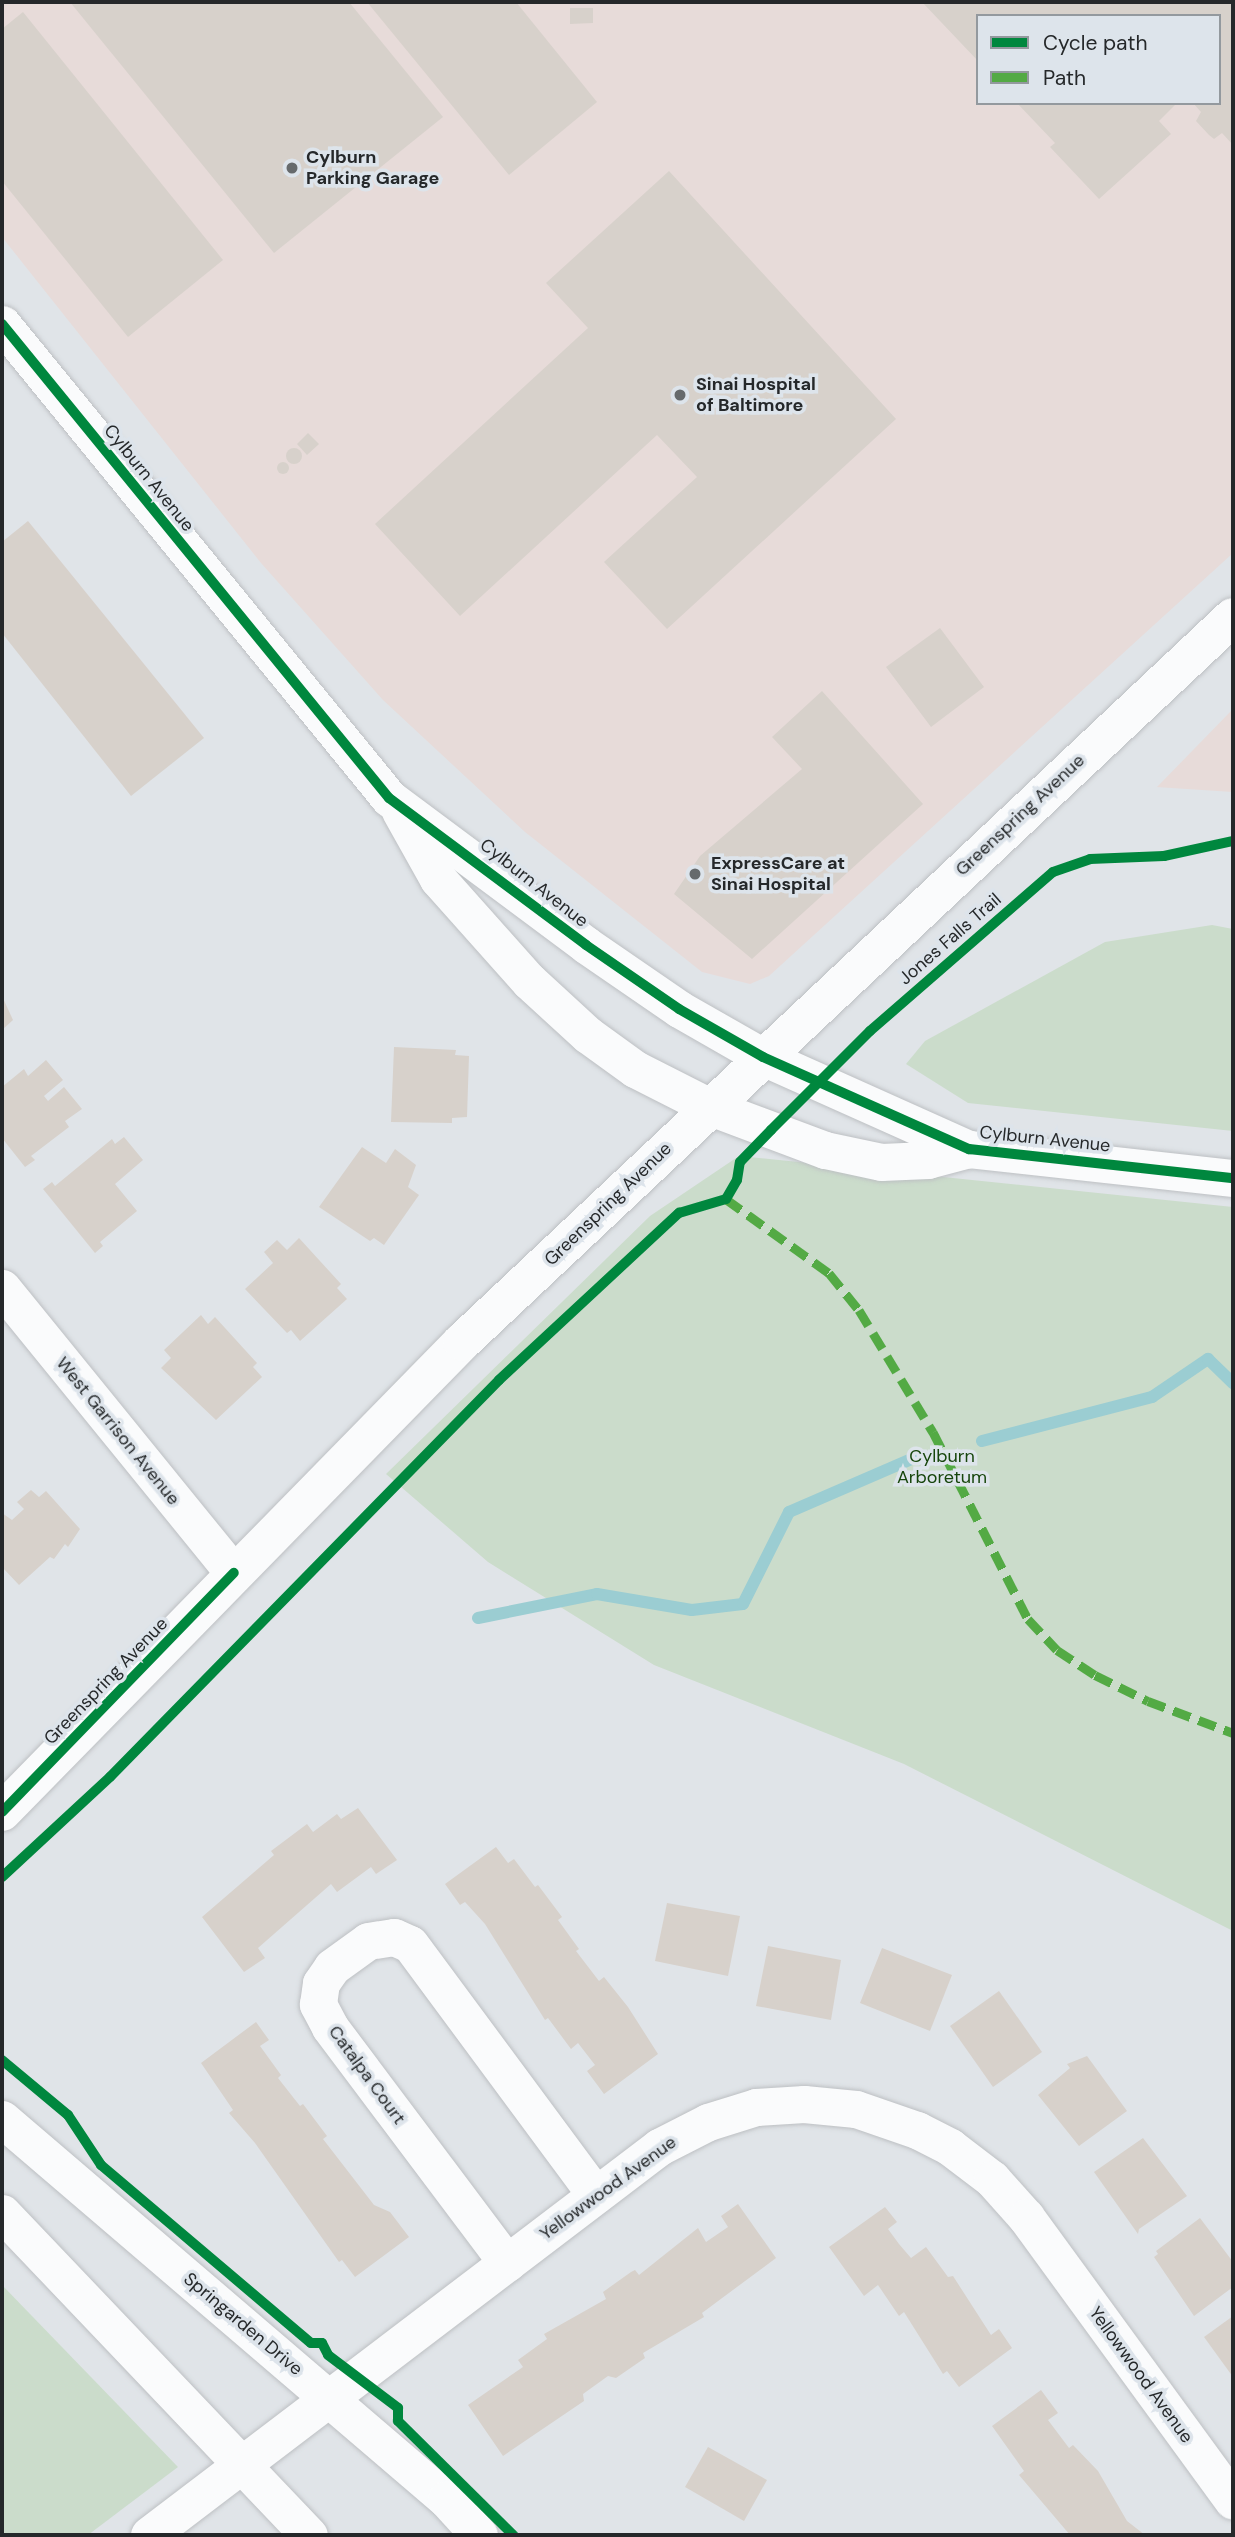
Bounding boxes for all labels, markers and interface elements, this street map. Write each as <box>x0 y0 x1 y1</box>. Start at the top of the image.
legend <box>976 14 1221 105</box>
text: Cycle path <box>1043 29 1148 57</box>
text: Path <box>1043 64 1086 92</box>
place label: Cylburn Parking Garage <box>306 147 439 190</box>
marker: Cylburn Parking Garage <box>284 160 300 176</box>
place label: Sinai Hospital of Baltimore <box>696 374 816 416</box>
marker: Sinai Hospital of Baltimore <box>670 385 690 405</box>
street label: Cylburn Avenue <box>99 420 199 536</box>
street label: Greenspring Avenue <box>951 750 1089 880</box>
street label: Cylburn Avenue <box>476 834 592 932</box>
place label: ExpressCare at Sinai Hospital <box>711 853 845 896</box>
marker: ExpressCare at Sinai Hospital <box>685 864 705 884</box>
street label: Jones Falls Trail <box>894 889 1006 989</box>
street label: Cylburn Avenue <box>979 1121 1111 1157</box>
street label: Greenspring Avenue <box>540 1138 676 1270</box>
street label: West Garrison Avenue <box>52 1353 184 1509</box>
park label: Cylburn Arboretum <box>897 1446 987 1488</box>
street label: Greenspring Avenue <box>40 1613 172 1749</box>
street label: Catalpa Court <box>324 2021 410 2129</box>
street label: Yellowwood Avenue <box>536 2131 680 2245</box>
street label: Springarden Drive <box>179 2268 307 2380</box>
street label: Yellowwood Avenue <box>1084 2303 1198 2447</box>

